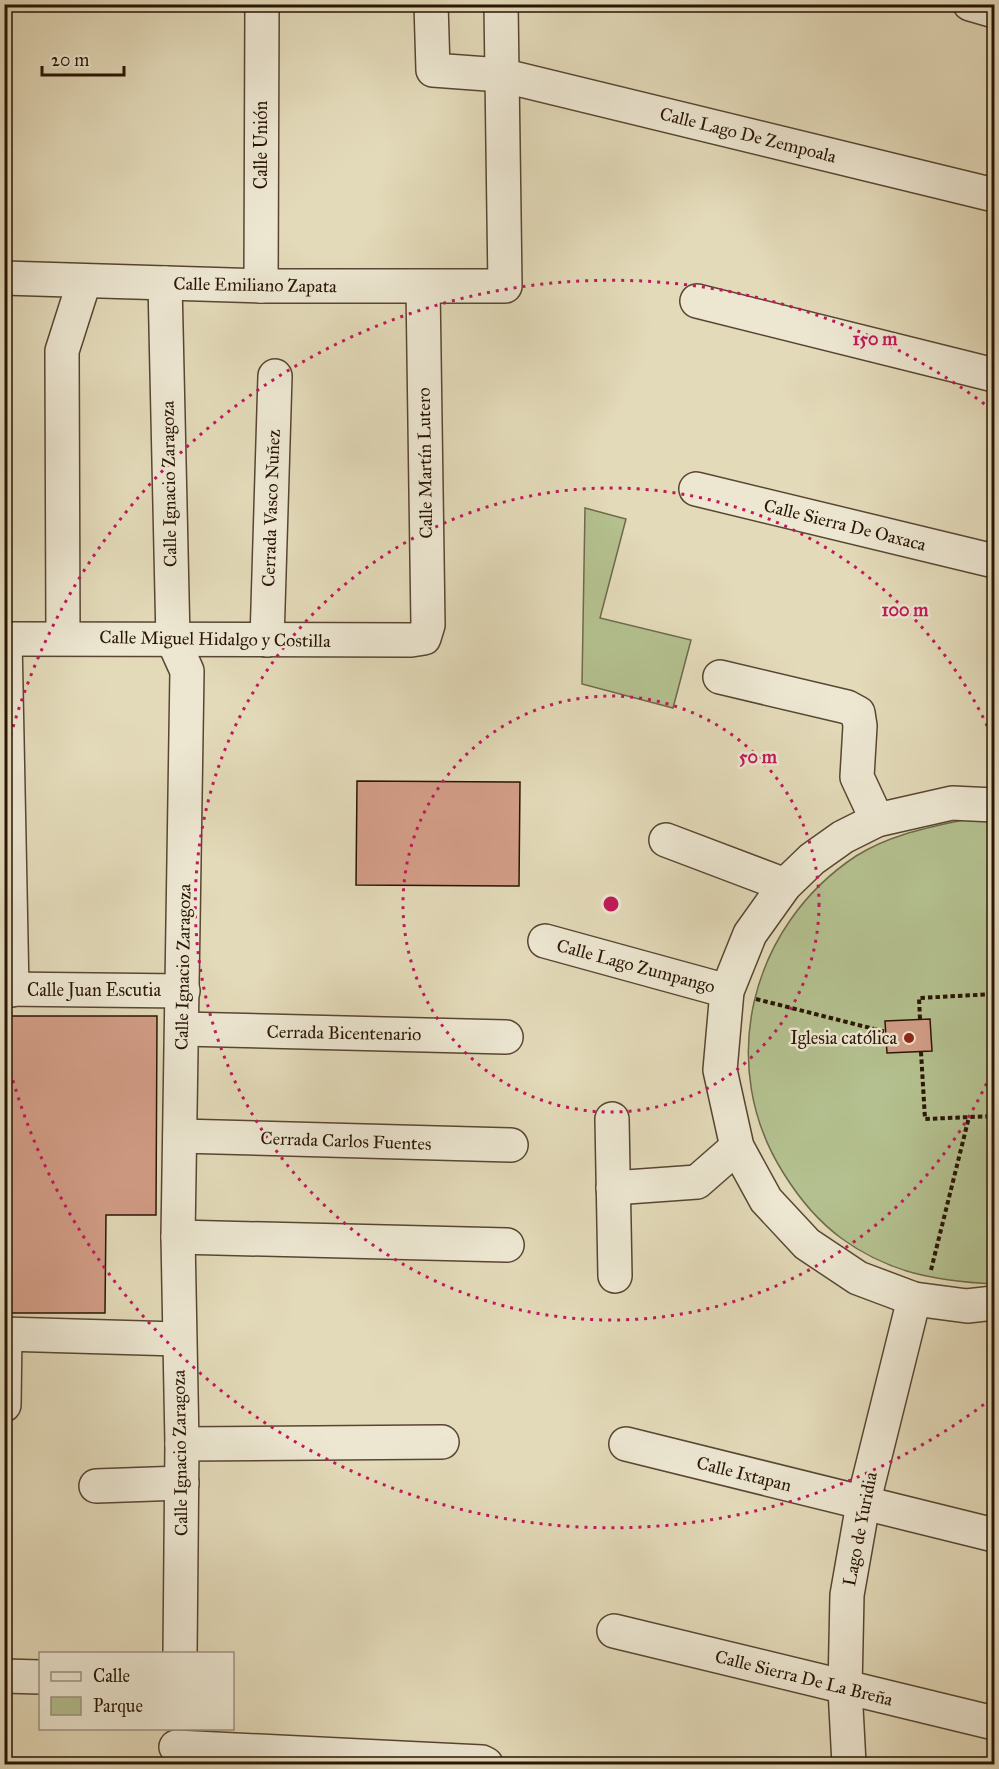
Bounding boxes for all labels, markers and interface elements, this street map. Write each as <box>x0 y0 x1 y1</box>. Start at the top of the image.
scale bar <box>42 39 124 77</box>
text: 20 m <box>51 49 89 71</box>
street label: Calle Unión <box>250 101 272 189</box>
street label: Calle Lago De Zempoala <box>657 102 839 169</box>
street label: Calle Emiliano Zapata <box>173 273 337 297</box>
text: 150 m <box>853 328 898 350</box>
street label: Calle Martín Lutero <box>413 387 437 539</box>
street label: Calle Ignacio Zaragoza <box>157 400 182 567</box>
street label: Cerrada Vasco Nuñez <box>257 429 285 587</box>
street label: Calle Sierra De Oaxaca <box>762 494 929 556</box>
text: 100 m <box>882 599 929 621</box>
street label: Calle Miguel Hidalgo y Costilla <box>99 626 331 653</box>
text: 50 m <box>739 746 778 768</box>
street label: Calle Ignacio Zaragoza <box>171 883 196 1050</box>
centre of rings <box>601 894 621 914</box>
street label: Calle Lago Zumpango <box>554 934 718 999</box>
street label: Calle Juan Escutia <box>27 979 161 1002</box>
street label: Cerrada Bicentenario <box>266 1021 422 1045</box>
place label: Iglesia católica <box>790 1027 897 1050</box>
marker: Iglesia católica <box>902 1031 916 1045</box>
street label: Cerrada Carlos Fuentes <box>260 1127 432 1155</box>
street label: Calle Ignacio Zaragoza <box>168 1369 193 1536</box>
street label: Calle Ixtapan <box>694 1452 794 1496</box>
street label: Lago de Yuridia <box>838 1470 883 1588</box>
street label: Calle Sierra De La Breña <box>713 1645 895 1711</box>
legend <box>39 1652 234 1730</box>
text: Calle <box>93 1665 130 1687</box>
text: Parque <box>93 1695 143 1718</box>

